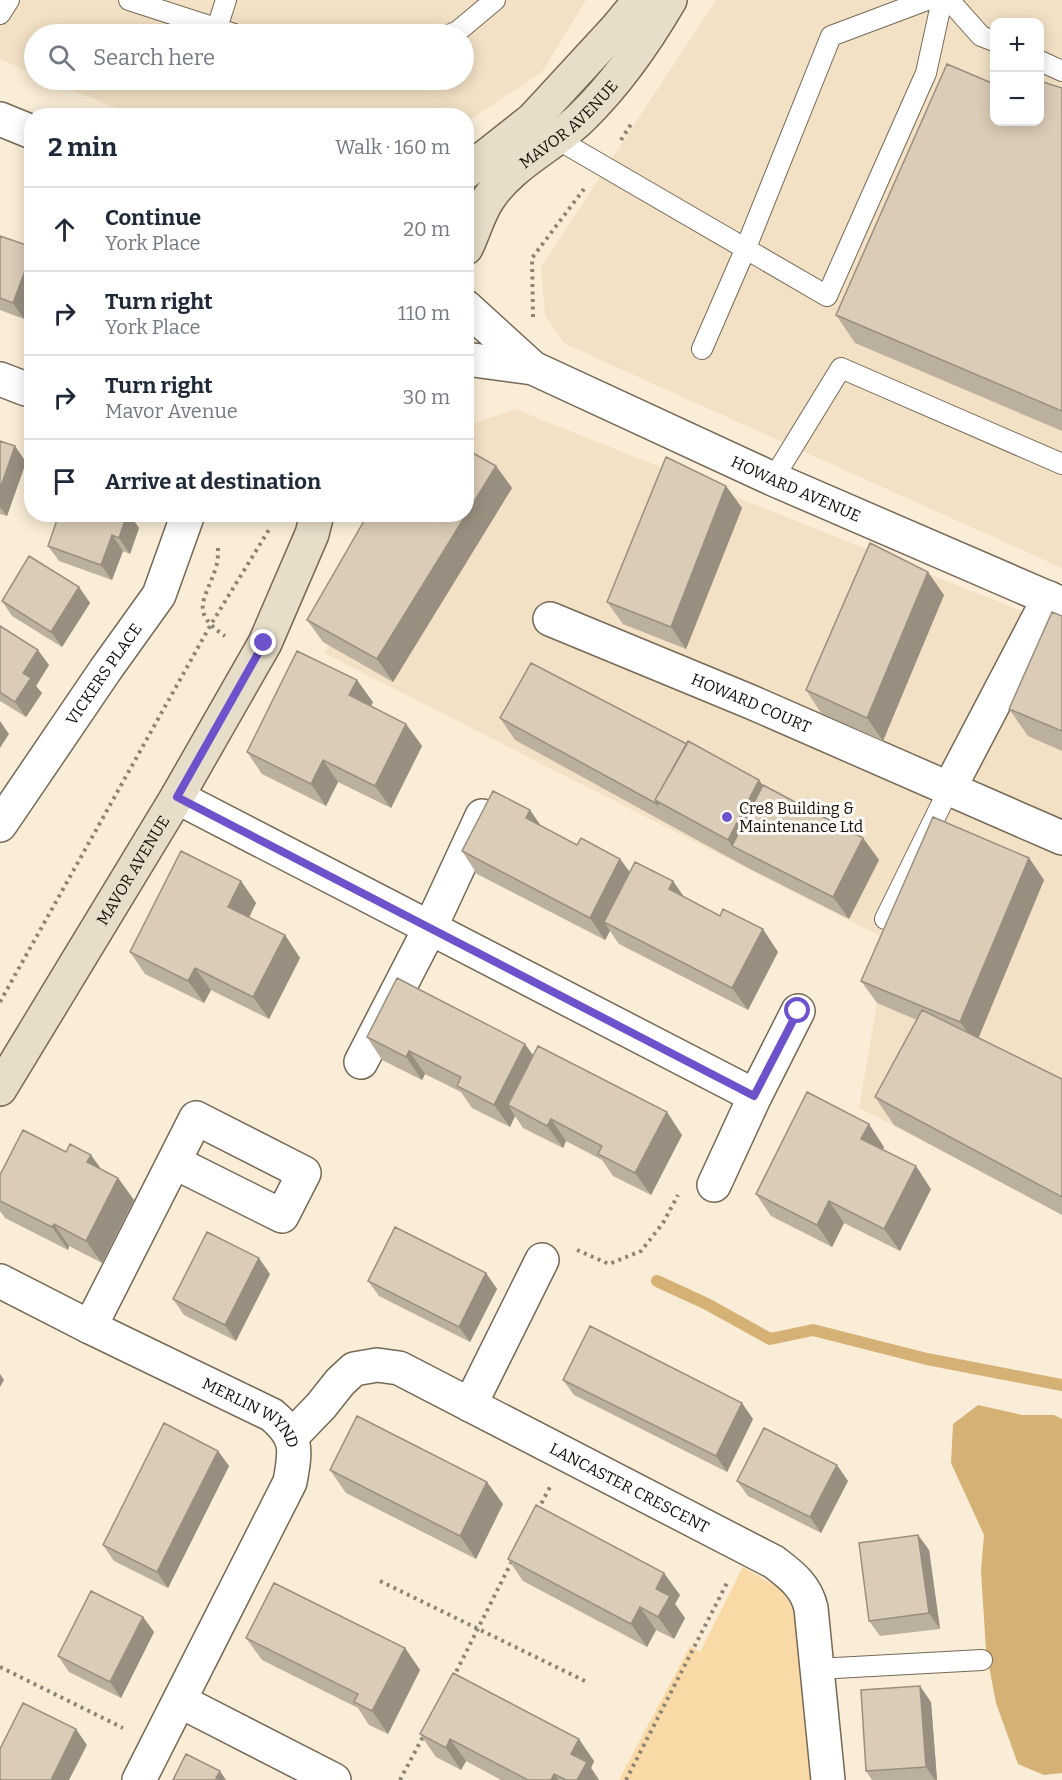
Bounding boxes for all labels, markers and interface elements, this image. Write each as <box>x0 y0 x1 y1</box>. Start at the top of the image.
map controls <box>990 18 1044 126</box>
button: + <box>990 18 1044 72</box>
search box <box>24 24 474 90</box>
icon: search <box>45 41 78 74</box>
text: Search here <box>93 44 215 71</box>
button: − <box>990 72 1044 126</box>
street label: MAVOR AVENUE <box>516 76 622 172</box>
text: 2 min <box>48 132 117 163</box>
text: Walk · 160 m <box>335 135 450 159</box>
text: Continue <box>105 204 201 231</box>
icon: ahead <box>48 213 81 246</box>
text: 20 m <box>403 217 450 241</box>
text: York Place <box>105 231 201 255</box>
text: Turn right <box>105 288 213 315</box>
icon: right <box>48 297 81 330</box>
text: 110 m <box>398 301 450 325</box>
text: York Place <box>105 315 201 339</box>
text: Turn right <box>105 372 213 399</box>
icon: right <box>48 381 81 414</box>
text: 30 m <box>403 385 450 409</box>
text: Mavor Avenue <box>105 399 238 423</box>
street label: HOWARD AVENUE <box>728 452 864 526</box>
icon: arrive <box>48 465 81 498</box>
text: Arrive at destination <box>105 468 321 495</box>
street label: VICKERS PLACE <box>62 620 146 729</box>
route end <box>250 629 276 655</box>
street label: HOWARD COURT <box>688 669 814 737</box>
place label: Cre8 Building & Maintenance Ltd <box>739 799 864 836</box>
marker: Cre8 Building & Maintenance Ltd <box>720 810 734 824</box>
street label: MAVOR AVENUE <box>93 812 174 929</box>
route start <box>784 997 810 1023</box>
street label: MERLIN WYND <box>199 1374 303 1450</box>
street label: LANCASTER CRESCENT <box>546 1439 712 1537</box>

